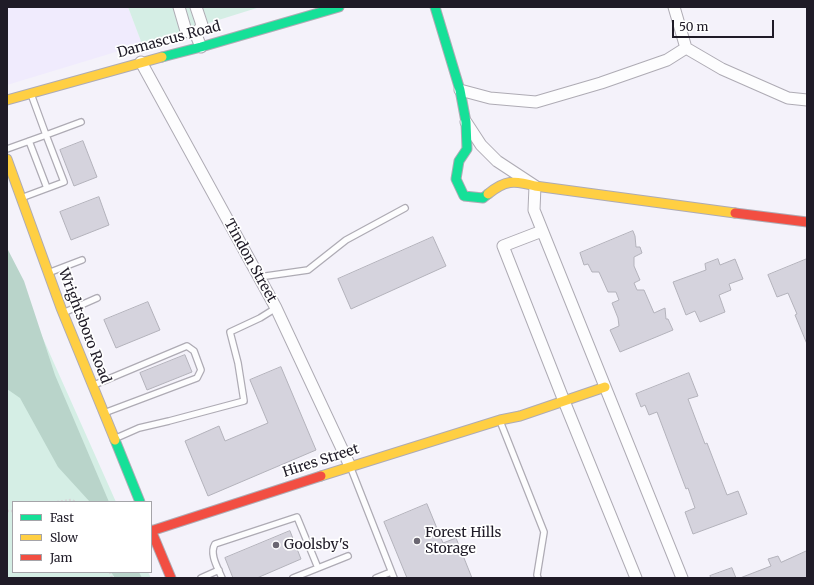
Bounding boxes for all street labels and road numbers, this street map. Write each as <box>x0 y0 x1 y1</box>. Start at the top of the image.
street label: Damascus Road <box>115 18 223 62</box>
street label: Tindon Street <box>220 216 280 306</box>
street label: Wrightsboro Road <box>54 266 114 386</box>
street label: Hires Street <box>281 441 361 481</box>

